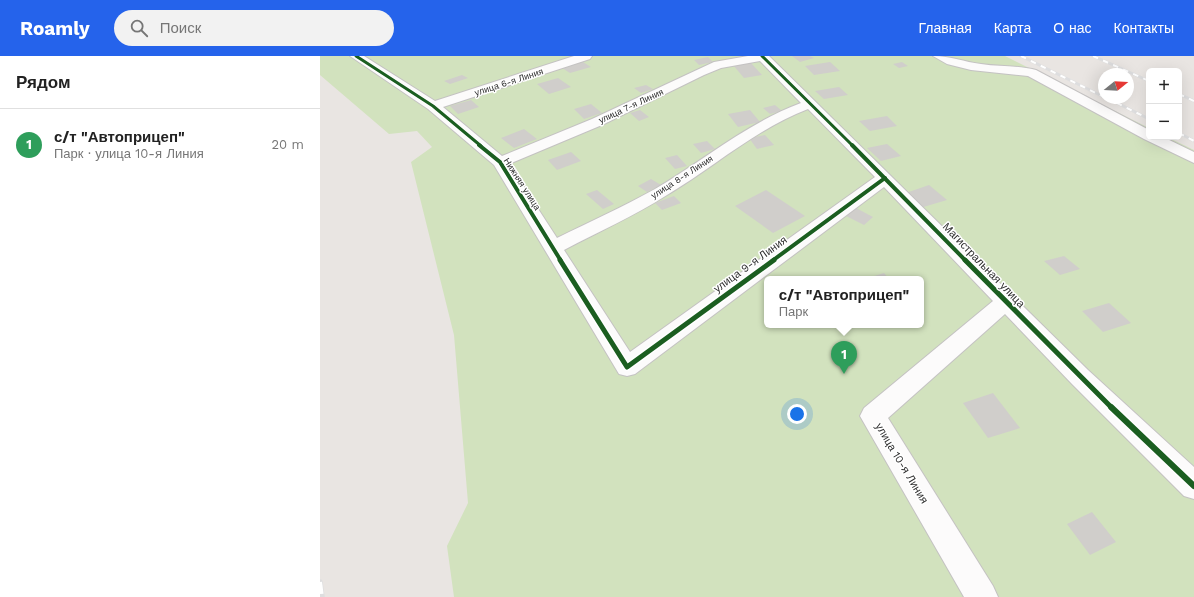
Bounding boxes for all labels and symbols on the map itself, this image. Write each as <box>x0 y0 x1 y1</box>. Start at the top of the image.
street label: улица 6-я Линия <box>473 66 545 98</box>
north arrow <box>1098 68 1134 104</box>
street label: улица 7-я Линия <box>597 87 665 125</box>
street label: улица 8-я Линия <box>649 153 715 201</box>
street label: Нижняя улица <box>501 156 543 212</box>
street label: Магистральная улица <box>940 220 1028 311</box>
street label: улица 9-я Линия <box>711 233 790 295</box>
pin: 1 <box>831 341 857 374</box>
your location <box>787 404 807 424</box>
street label: улица 10-я Линия <box>872 421 931 506</box>

